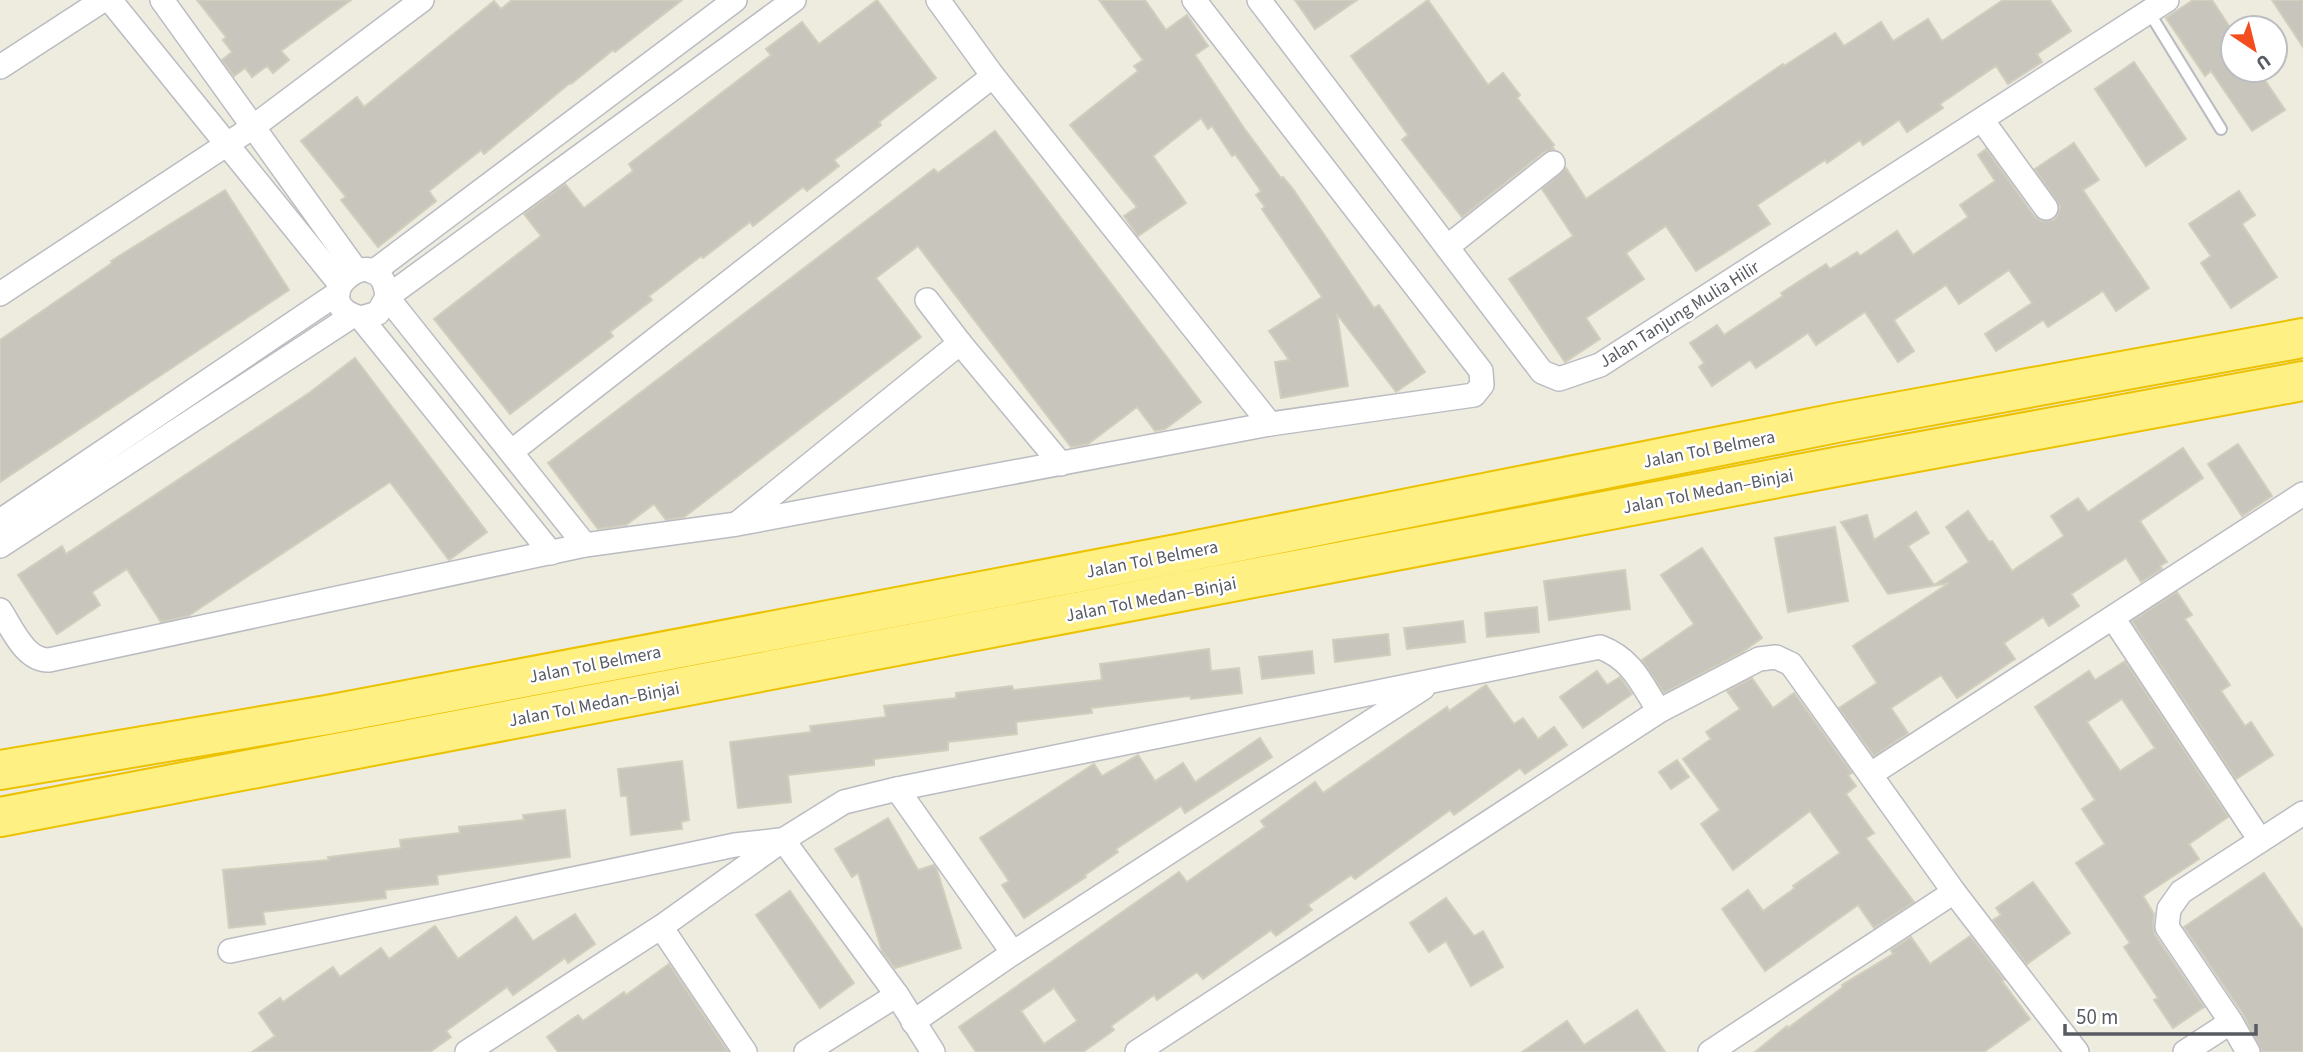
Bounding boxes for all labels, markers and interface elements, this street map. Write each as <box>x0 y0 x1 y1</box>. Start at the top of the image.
north arrow <box>2219 14 2289 84</box>
text: U <box>2250 47 2276 76</box>
street label: Jalan Tanjung Mulia Hilir <box>1594 254 1765 374</box>
street label: Jalan Tol Belmera <box>1641 424 1777 475</box>
street label: Jalan Tol Medan–Binjai <box>1621 463 1796 520</box>
street label: Jalan Tol Belmera <box>1084 534 1220 585</box>
street label: Jalan Tol Medan–Binjai <box>1064 571 1239 628</box>
street label: Jalan Tol Belmera <box>527 639 663 690</box>
street label: Jalan Tol Medan–Binjai <box>507 676 682 733</box>
scale bar <box>2065 992 2256 1036</box>
text: 50 m <box>2076 1002 2118 1032</box>

